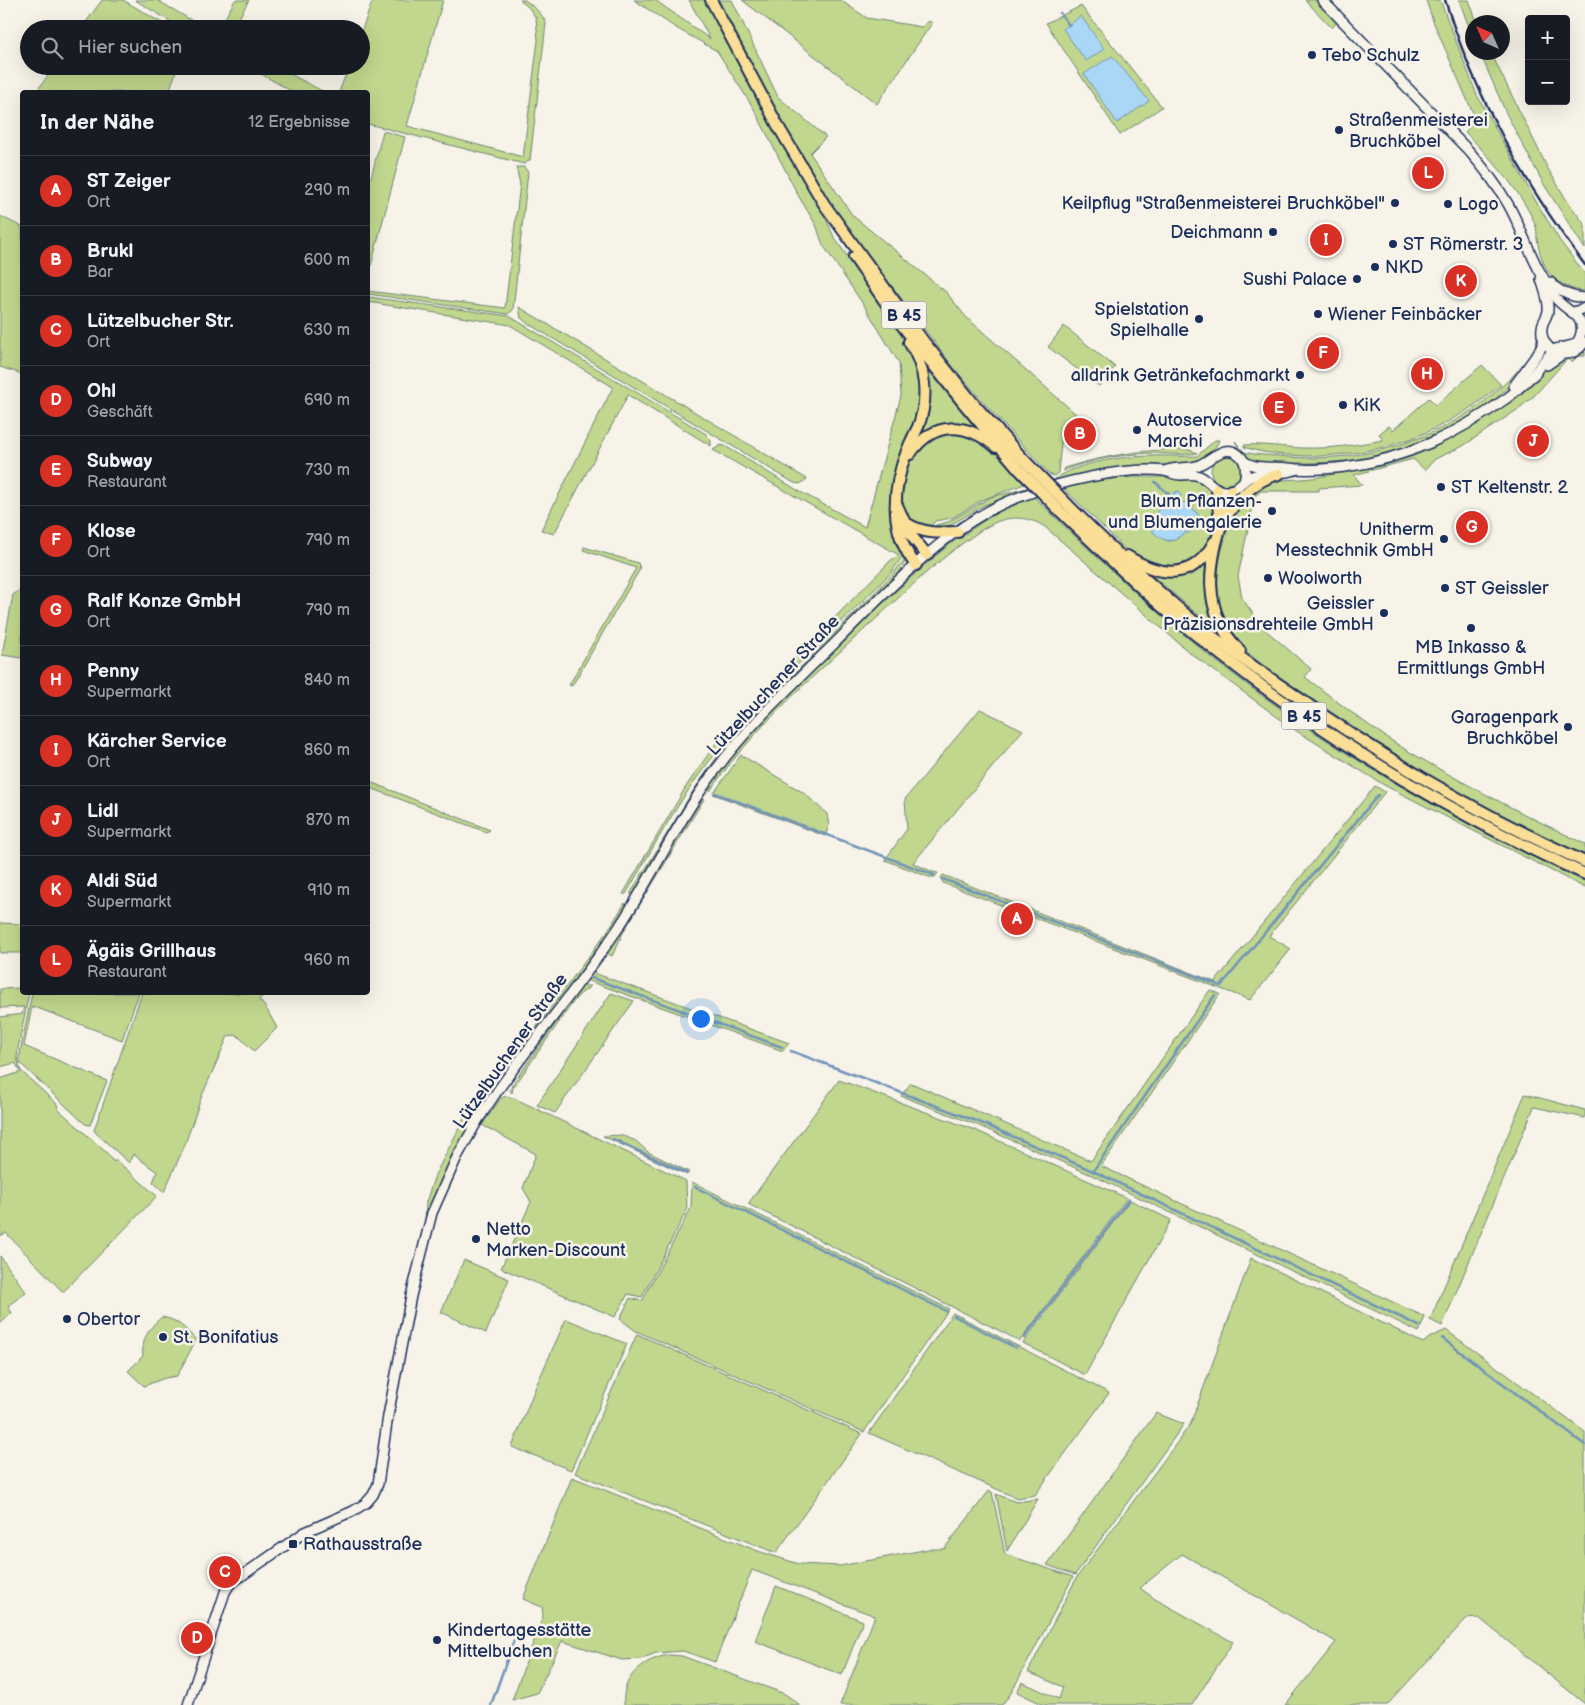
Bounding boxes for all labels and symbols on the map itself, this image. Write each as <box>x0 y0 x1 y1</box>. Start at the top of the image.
north arrow <box>1465 15 1510 60</box>
place label: Tebo Schulz <box>1322 45 1420 66</box>
marker: Tebo Schulz <box>1306 49 1318 61</box>
place label: Straßenmeisterei Bruchköbel <box>1349 110 1488 152</box>
marker: Straßenmeisterei Bruchköbel <box>1333 124 1345 136</box>
pin: L <box>1412 154 1444 192</box>
place label: Keilpflug "Straßenmeisterei Bruchköbel" <box>1061 193 1385 214</box>
place label: Logo <box>1458 194 1499 215</box>
marker: Keilpflug "Straßenmeisterei Bruchköbel" <box>1389 197 1401 209</box>
marker: Logo <box>1442 198 1454 210</box>
pin: I <box>1310 221 1342 259</box>
place label: Deichmann <box>1170 222 1263 243</box>
marker: Deichmann <box>1267 226 1279 238</box>
place label: ST Römerstr. 3 <box>1403 234 1524 255</box>
marker: ST Römerstr. 3 <box>1387 238 1399 250</box>
place label: NKD <box>1385 257 1423 278</box>
marker: NKD <box>1369 261 1381 273</box>
pin: K <box>1445 262 1477 300</box>
place label: Sushi Palace <box>1243 269 1347 290</box>
marker: Sushi Palace <box>1351 273 1363 285</box>
place label: Spielstation Spielhalle <box>1095 299 1189 341</box>
road number: B 45 <box>882 302 926 328</box>
place label: Wiener Feinbäcker <box>1328 304 1482 325</box>
marker: Wiener Feinbäcker <box>1312 308 1324 320</box>
marker: Spielstation Spielhalle <box>1193 313 1205 325</box>
pin: F <box>1307 334 1339 372</box>
pin: H <box>1411 355 1443 393</box>
place label: alldrink Getränkefachmarkt <box>1071 365 1290 386</box>
marker: alldrink Getränkefachmarkt <box>1294 369 1306 381</box>
pin: E <box>1263 389 1295 427</box>
place label: KiK <box>1353 395 1381 416</box>
marker: KiK <box>1337 399 1349 411</box>
place label: Autoservice Marchi <box>1147 410 1243 452</box>
pin: B <box>1064 415 1096 453</box>
pin: J <box>1517 422 1549 460</box>
marker: Autoservice Marchi <box>1131 424 1143 436</box>
place label: ST Keltenstr. 2 <box>1451 477 1568 498</box>
marker: ST Keltenstr. 2 <box>1435 481 1447 493</box>
place label: Blum Pflanzen- und Blumengalerie <box>1108 491 1262 533</box>
marker: Blum Pflanzen- und Blumengalerie <box>1266 505 1278 517</box>
pin: G <box>1456 508 1488 546</box>
place label: Unitherm Messtechnik GmbH <box>1275 519 1434 561</box>
marker: Unitherm Messtechnik GmbH <box>1438 533 1450 545</box>
place label: Woolworth <box>1278 568 1362 589</box>
marker: Woolworth <box>1262 572 1274 584</box>
place label: ST Geissler <box>1455 578 1549 599</box>
marker: ST Geissler <box>1439 582 1451 594</box>
place label: Geissler Präzisionsdrehteile GmbH <box>1163 593 1375 635</box>
marker: Geissler Präzisionsdrehteile GmbH <box>1378 607 1390 619</box>
street label: Lützelbuchener Straße <box>703 610 844 760</box>
marker: MB Inkasso & Ermittlungs GmbH <box>1465 622 1477 634</box>
place label: MB Inkasso & Ermittlungs GmbH <box>1397 637 1545 679</box>
road number: B 45 <box>1282 702 1326 729</box>
place label: Garagenpark Bruchköbel <box>1451 707 1558 749</box>
marker: Garagenpark Bruchköbel <box>1562 721 1574 733</box>
pin: A <box>1001 900 1033 938</box>
street label: Lützelbuchener Straße <box>449 969 572 1133</box>
your location <box>688 1006 714 1032</box>
place label: Netto Marken-Discount <box>486 1219 626 1261</box>
marker: Netto Marken-Discount <box>470 1233 482 1245</box>
place label: Obertor <box>77 1309 140 1330</box>
marker: Obertor <box>61 1313 73 1325</box>
place label: St. Bonifatius <box>173 1327 279 1348</box>
marker: St. Bonifatius <box>157 1331 169 1343</box>
place label: Rathausstraße <box>303 1534 422 1555</box>
marker: Rathausstraße <box>287 1538 299 1550</box>
pin: C <box>209 1553 241 1591</box>
pin: D <box>181 1619 213 1657</box>
place label: Kindertagesstätte Mittelbuchen <box>447 1620 591 1662</box>
marker: Kindertagesstätte Mittelbuchen <box>431 1634 443 1646</box>

